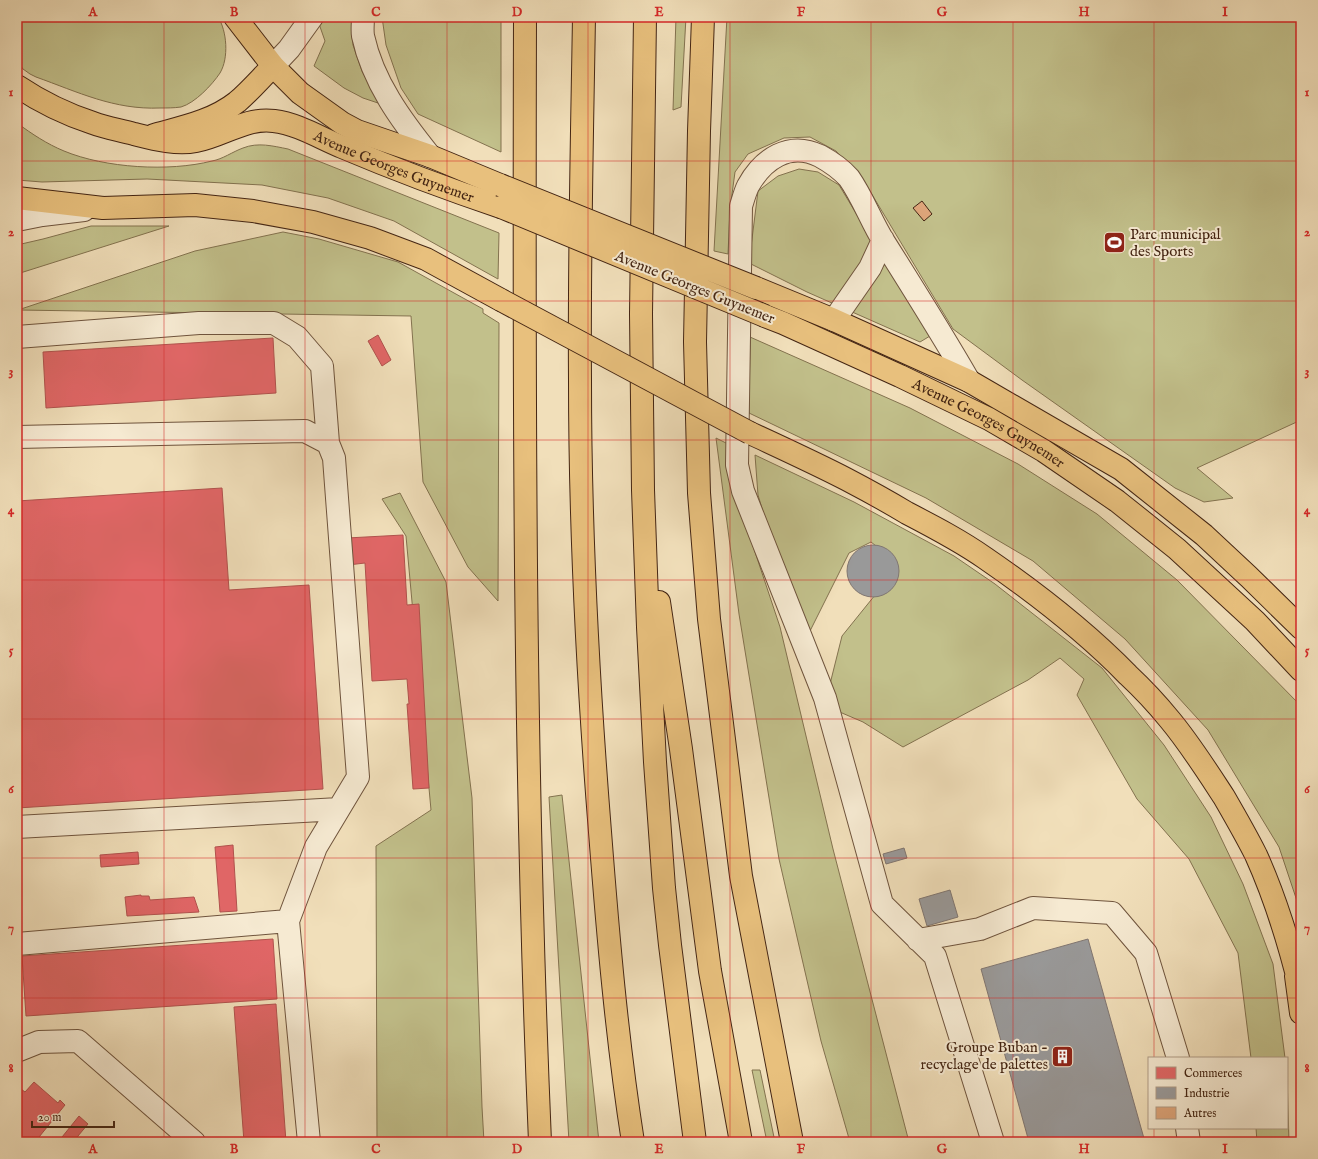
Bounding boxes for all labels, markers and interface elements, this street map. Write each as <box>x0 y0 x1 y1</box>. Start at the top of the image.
text: A <box>88 4 99 21</box>
text: B <box>230 4 239 21</box>
text: C <box>371 4 381 21</box>
text: D <box>512 4 523 21</box>
text: E <box>654 4 664 21</box>
text: F <box>797 4 806 21</box>
text: G <box>937 4 948 21</box>
text: H <box>1078 4 1090 21</box>
text: I <box>1222 4 1228 21</box>
text: 1 <box>9 84 14 101</box>
text: 1 <box>1305 84 1310 101</box>
street label: Avenue Georges Guynemer <box>309 126 477 207</box>
text: 2 <box>8 224 14 241</box>
text: 2 <box>1304 224 1310 241</box>
place label: Parc municipal des Sports <box>1130 225 1221 261</box>
sports icon: Parc municipal des Sports <box>1102 230 1128 256</box>
street label: Avenue Georges Guynemer <box>611 246 778 328</box>
text: 3 <box>9 363 14 380</box>
text: 3 <box>1305 363 1310 380</box>
street label: Avenue Georges Guynemer <box>908 374 1069 473</box>
text: 4 <box>8 502 15 519</box>
text: 4 <box>1304 502 1311 519</box>
text: 5 <box>9 642 14 659</box>
text: 5 <box>1305 642 1310 659</box>
text: 6 <box>8 781 14 798</box>
text: 6 <box>1304 781 1310 798</box>
text: 7 <box>8 920 14 937</box>
text: 7 <box>1304 920 1310 937</box>
place label: Groupe Buban - recyclage de palettes <box>921 1038 1048 1074</box>
building icon: Groupe Buban - recyclage de palettes <box>1050 1043 1076 1069</box>
legend <box>1148 1057 1288 1129</box>
text: 8 <box>8 1060 14 1077</box>
text: 8 <box>1304 1060 1310 1077</box>
text: Commerces <box>1184 1066 1242 1081</box>
text: Industrie <box>1184 1086 1230 1101</box>
scale bar <box>32 1103 114 1129</box>
text: Autres <box>1183 1106 1217 1121</box>
text: 20 m <box>38 1110 61 1125</box>
text: A <box>88 1141 99 1158</box>
text: B <box>230 1141 239 1158</box>
text: C <box>371 1141 381 1158</box>
text: D <box>512 1141 523 1158</box>
text: E <box>654 1141 664 1158</box>
text: F <box>797 1141 806 1158</box>
text: G <box>937 1141 948 1158</box>
text: H <box>1078 1141 1090 1158</box>
text: I <box>1222 1141 1228 1158</box>

